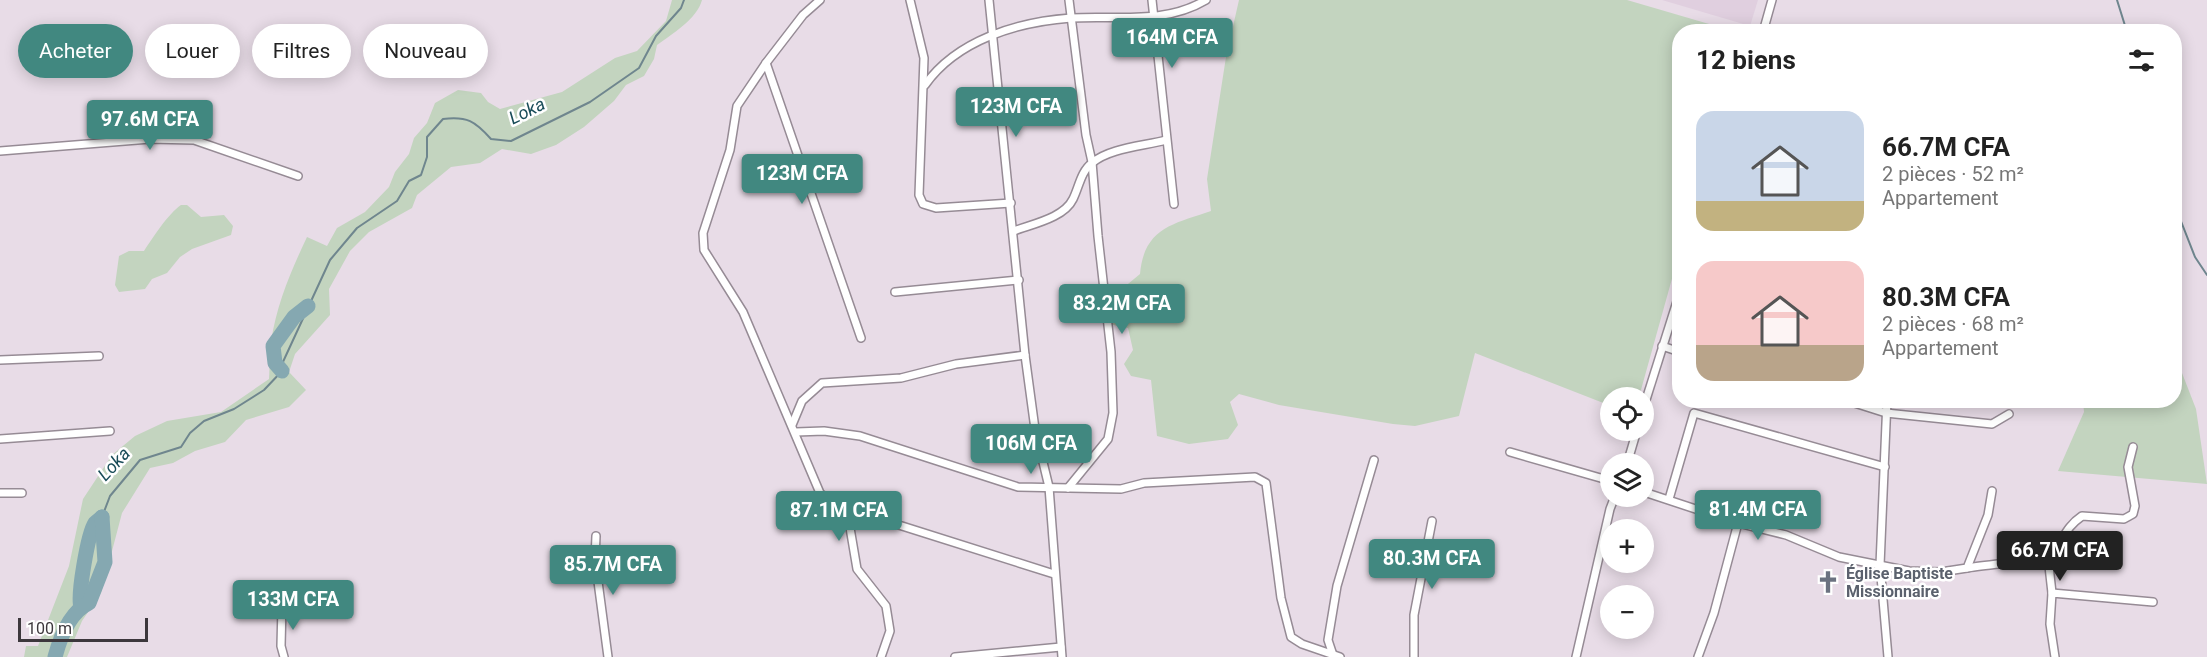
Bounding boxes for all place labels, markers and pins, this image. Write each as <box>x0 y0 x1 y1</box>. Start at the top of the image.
pin: 164M CFA <box>1110 18 1234 69</box>
pin: 123M CFA <box>954 87 1078 138</box>
pin: 97.6M CFA <box>81 100 219 151</box>
pin: 123M CFA <box>740 154 864 205</box>
pin: 83.2M CFA <box>1053 284 1191 335</box>
pin: 106M CFA <box>969 424 1093 475</box>
pin: 81.4M CFA <box>1689 490 1827 541</box>
pin: 87.1M CFA <box>770 491 908 542</box>
pin: 66.7M CFA <box>1991 531 2129 582</box>
pin: 80.3M CFA <box>1363 539 1501 590</box>
pin: 85.7M CFA <box>544 545 682 596</box>
place label: Église Baptiste Missionnaire <box>1846 564 1953 601</box>
church icon: Église Baptiste Missionnaire <box>1815 569 1841 595</box>
pin: 133M CFA <box>231 580 355 631</box>

